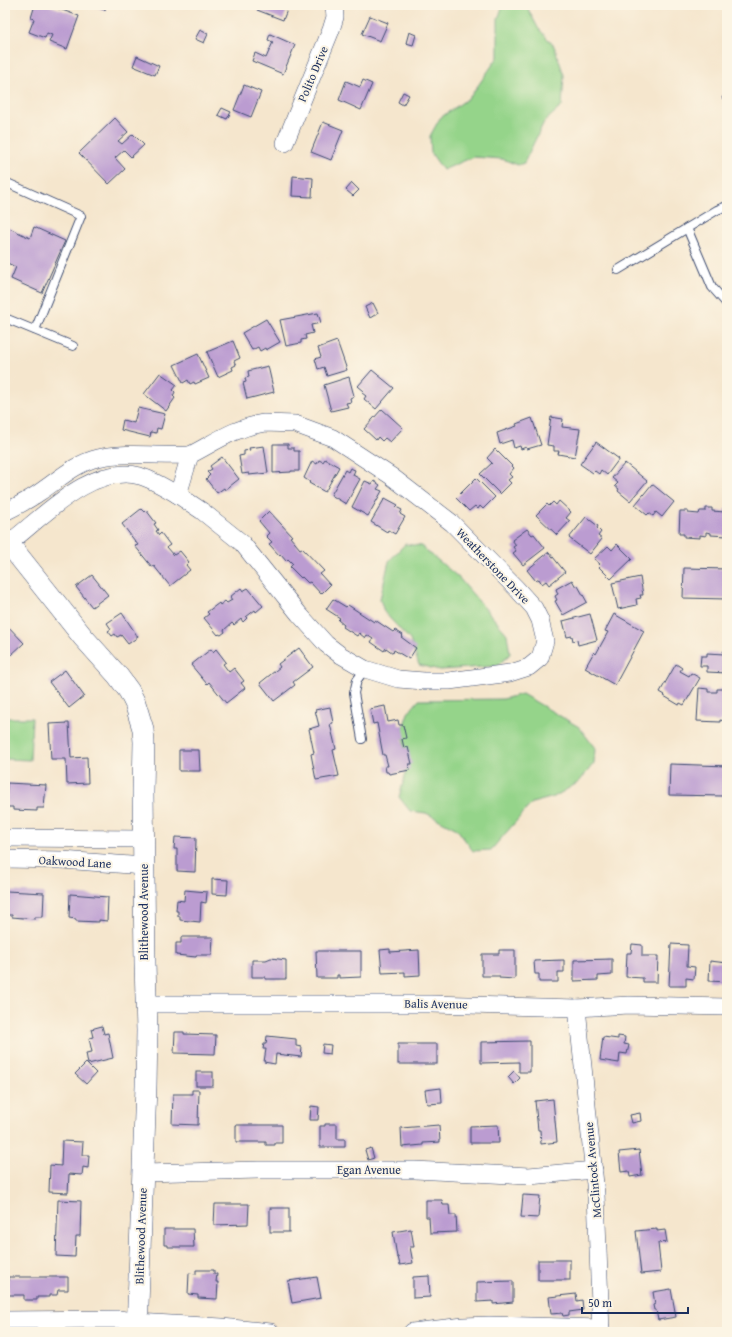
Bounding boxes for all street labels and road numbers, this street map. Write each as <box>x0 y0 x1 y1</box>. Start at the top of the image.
street label: Polito Drive <box>293 43 332 104</box>
street label: Weatherstone Drive <box>453 524 534 608</box>
street label: Oakwood Lane <box>38 851 112 872</box>
street label: Blithewood Avenue <box>135 863 152 960</box>
street label: Balis Avenue <box>404 994 468 1013</box>
street label: McClintock Avenue <box>580 1121 605 1219</box>
street label: Egan Avenue <box>337 1161 401 1178</box>
street label: Blithewood Avenue <box>130 1187 151 1285</box>

